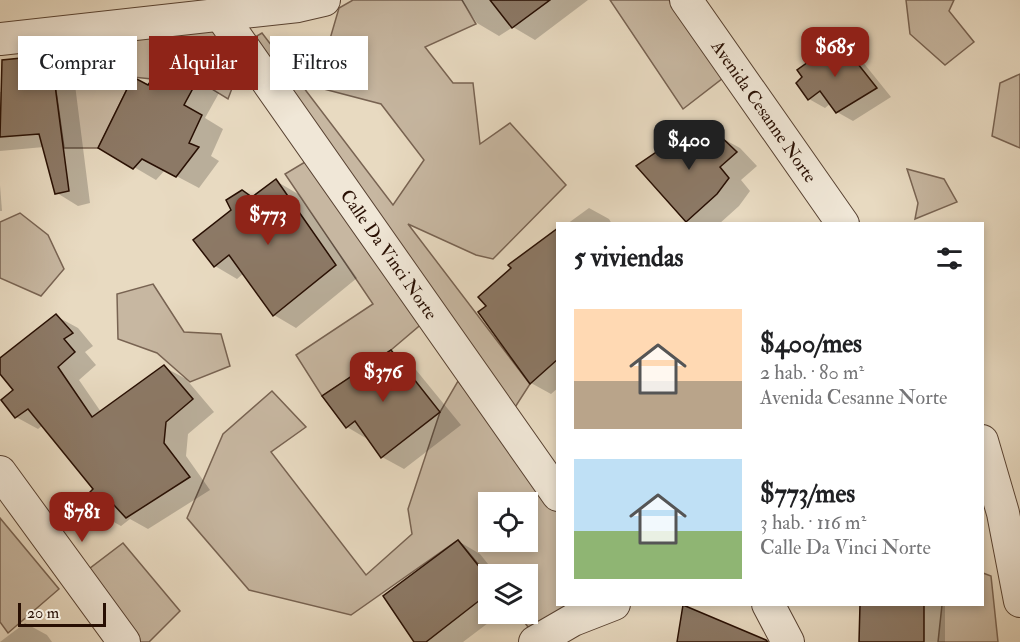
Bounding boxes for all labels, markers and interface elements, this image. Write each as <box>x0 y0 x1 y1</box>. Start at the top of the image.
pin: $685 <box>799 27 871 78</box>
text: $685 <box>815 34 855 59</box>
street label: Avenida Cesanne Norte <box>705 35 822 188</box>
chip: Comprar <box>18 36 137 90</box>
chip: Alquilar <box>149 36 258 90</box>
chip: Filtros <box>270 36 368 90</box>
pin: $400 <box>653 120 725 171</box>
text: $400 <box>668 127 710 152</box>
street label: Calle Da Vinci Norte <box>335 185 443 325</box>
pin: $773 <box>232 195 304 246</box>
text: $773 <box>249 202 287 227</box>
text: 5 viviendas <box>574 242 684 274</box>
icon: filters <box>933 242 966 275</box>
text: $400/mes <box>760 328 862 360</box>
icon: home <box>622 333 694 405</box>
pin: $376 <box>347 352 419 403</box>
text: $376 <box>364 359 402 384</box>
text: 2 hab. · 80 m² <box>760 360 864 385</box>
text: Avenida Cesanne Norte <box>760 385 947 410</box>
text: $773/mes <box>760 478 855 510</box>
icon: home <box>622 483 694 555</box>
pin: $781 <box>46 492 118 543</box>
map controls <box>478 492 538 624</box>
button: locate <box>478 492 538 552</box>
text: $781 <box>63 499 101 524</box>
text: 3 hab. · 116 m² <box>760 510 866 535</box>
text: Calle Da Vinci Norte <box>760 535 931 560</box>
button: layers <box>478 564 538 624</box>
scale bar <box>18 600 106 628</box>
text: 20 m <box>27 603 59 623</box>

